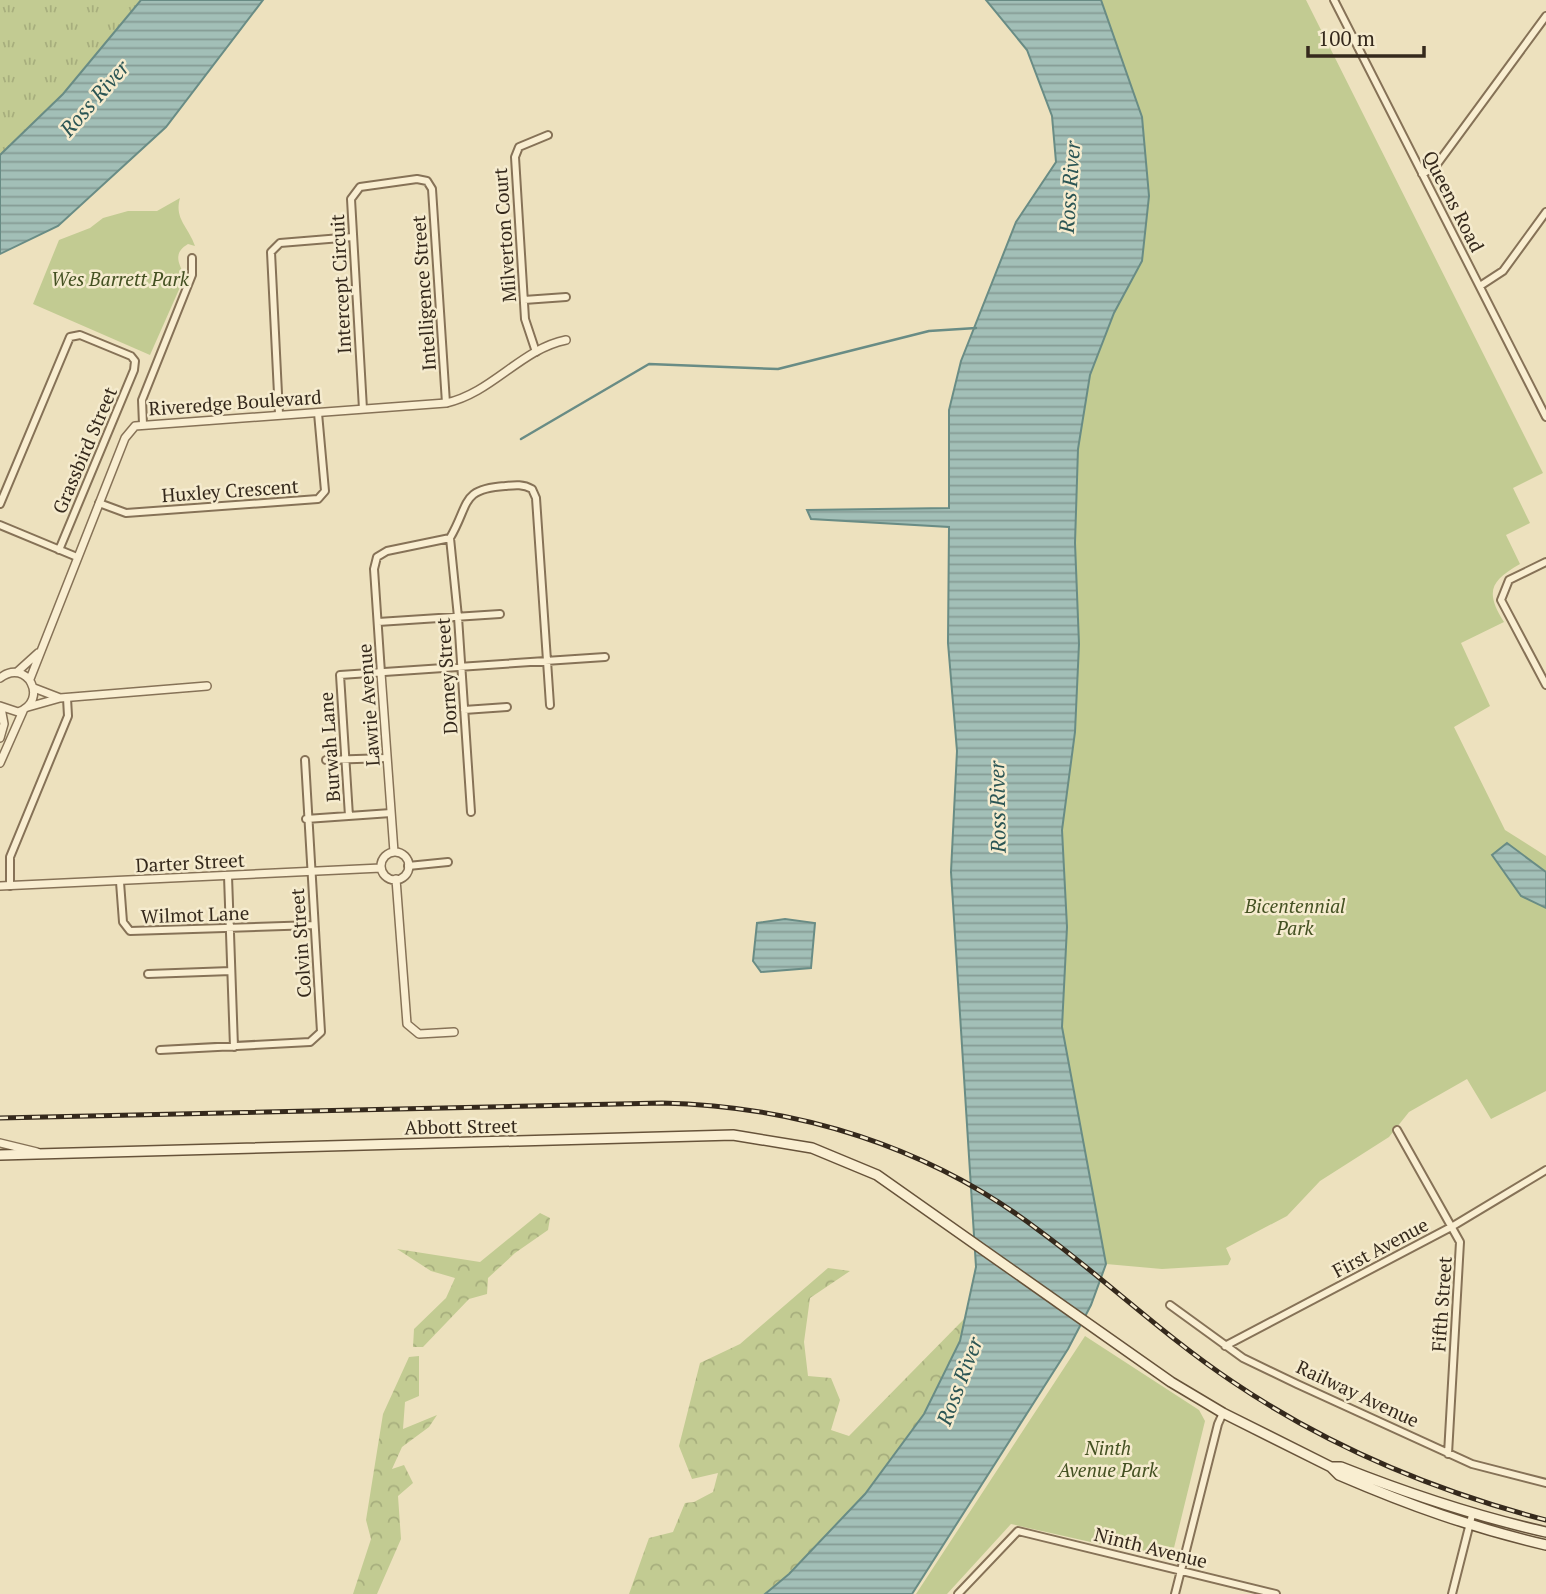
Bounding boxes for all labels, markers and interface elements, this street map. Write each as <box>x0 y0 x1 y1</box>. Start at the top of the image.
scale bar <box>1308 14 1424 58</box>
text: 100 m <box>1318 24 1375 52</box>
water label: Ross River <box>53 53 135 143</box>
water label: Ross River <box>1052 139 1086 235</box>
street label: Queens Road <box>1418 146 1490 256</box>
street label: Milverton Court <box>487 167 521 303</box>
street label: Intercept Circuit <box>324 213 356 355</box>
street label: Intelligence Street <box>405 214 441 372</box>
park label: Wes Barrett Park <box>51 266 190 291</box>
street label: Grassbird Street <box>46 383 122 517</box>
street label: Riveredge Boulevard <box>148 383 323 421</box>
street label: Huxley Crescent <box>161 473 299 507</box>
street label: Dorney Street <box>429 617 463 735</box>
street label: Lawrie Avenue <box>351 643 385 767</box>
street label: Burwah Lane <box>313 691 345 803</box>
water label: Ross River <box>982 760 1012 854</box>
street label: Darter Street <box>135 847 245 877</box>
street label: Colvin Street <box>284 887 316 999</box>
park label: Bicentennial Park <box>1244 893 1346 940</box>
street label: Wilmot Lane <box>140 900 250 928</box>
street label: Abbott Street <box>404 1113 518 1139</box>
street label: First Avenue <box>1328 1211 1432 1283</box>
street label: Fifth Street <box>1425 1255 1457 1353</box>
water label: Ross River <box>929 1332 989 1430</box>
street label: Railway Avenue <box>1293 1354 1423 1432</box>
park label: Ninth Avenue Park <box>1057 1435 1159 1482</box>
street label: Ninth Avenue <box>1092 1521 1210 1573</box>

